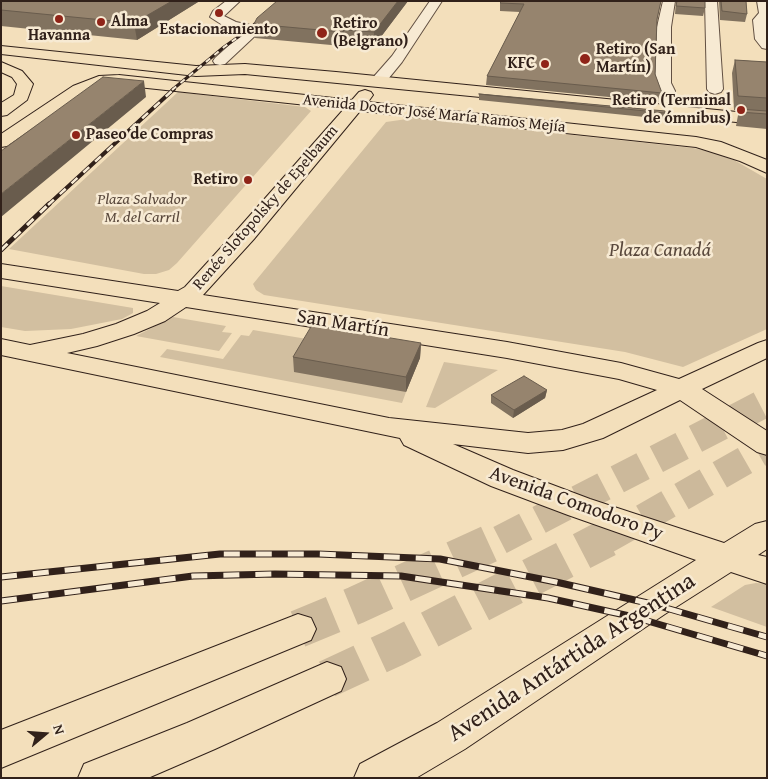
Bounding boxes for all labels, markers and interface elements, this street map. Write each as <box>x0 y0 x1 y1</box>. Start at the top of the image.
marker: Estacionamiento <box>213 7 225 19</box>
place label: Alma <box>111 12 148 32</box>
marker: Havanna <box>53 13 65 25</box>
place label: Retiro (Belgrano) <box>333 14 408 52</box>
marker: Alma <box>95 16 107 28</box>
place label: Estacionamiento <box>160 20 278 40</box>
place label: Havanna <box>28 26 90 46</box>
marker: Retiro (Belgrano) <box>315 26 329 40</box>
place label: Retiro (San Martín) <box>596 40 675 78</box>
marker: Retiro (San Martín) <box>578 52 592 66</box>
place label: KFC <box>508 54 535 74</box>
marker: KFC <box>539 58 551 70</box>
street label: Avenida Doctor José María Ramos Mejía <box>302 91 566 137</box>
place label: Retiro (Terminal de ómnibus) <box>612 91 731 129</box>
marker: Retiro (Terminal de ómnibus) <box>735 104 747 116</box>
street label: Renée Slotopolsky de Epelbaum <box>189 122 343 294</box>
place label: Paseo de Compras <box>86 125 213 145</box>
marker: Paseo de Compras <box>70 129 82 141</box>
place label: Retiro <box>194 170 238 190</box>
marker: Retiro <box>242 174 254 186</box>
park label: Plaza Salvador M. del Carril <box>97 190 187 228</box>
park label: Plaza Canadá <box>609 239 711 263</box>
street label: San Martín <box>295 305 391 343</box>
street label: Avenida Comodoro Py <box>486 461 666 547</box>
street label: Avenida Antártida Argentina <box>443 567 701 749</box>
north arrow <box>20 709 70 759</box>
text: N <box>48 722 70 737</box>

